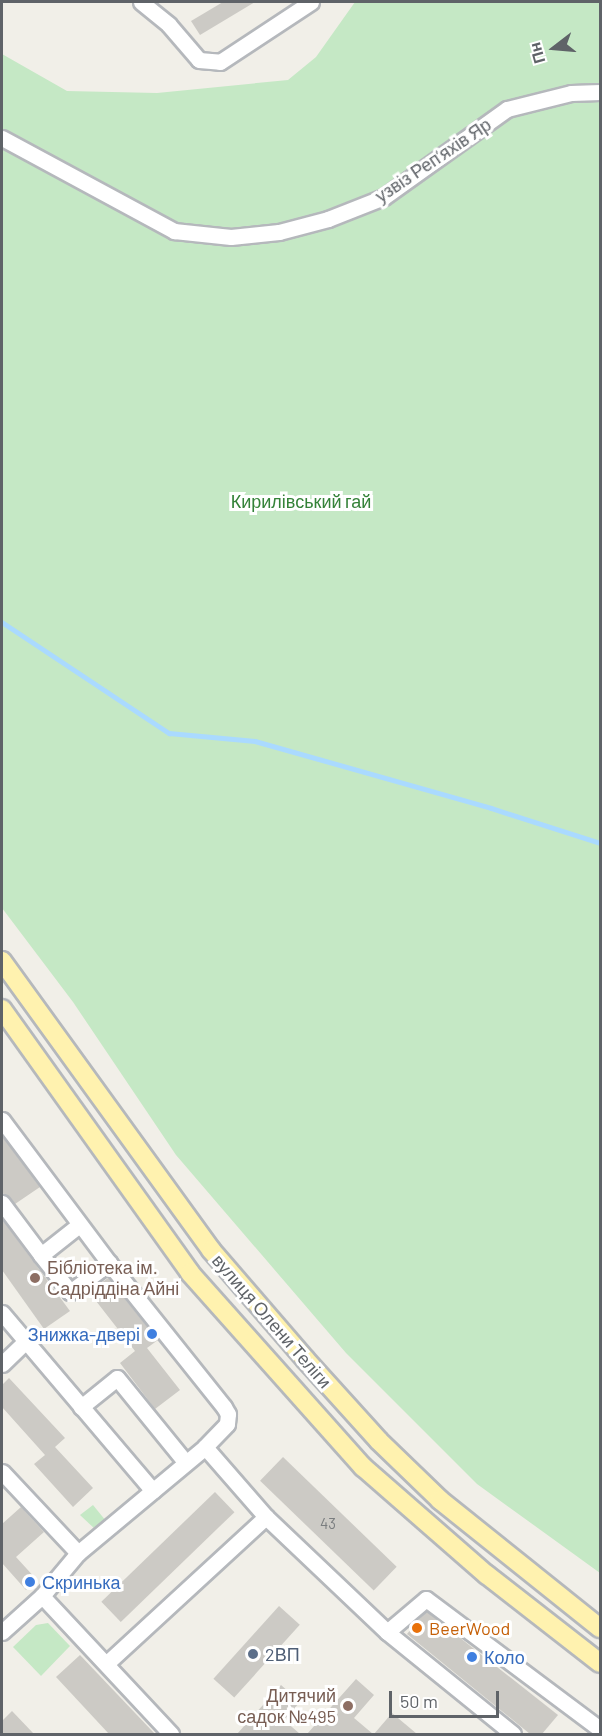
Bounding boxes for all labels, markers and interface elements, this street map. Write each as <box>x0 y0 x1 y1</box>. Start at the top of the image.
north arrow <box>524 18 584 78</box>
text: Пн <box>524 40 548 66</box>
street label: узвіз Репʼяхів Яр <box>371 113 495 207</box>
park label: Кирилівський гай <box>231 490 371 512</box>
street label: вулиця Олени Теліги <box>208 1250 336 1392</box>
place label: Бібліотека ім. Садріддіна Айні <box>47 1257 179 1300</box>
marker: Бібліотека ім. Садріддіна Айні <box>28 1271 42 1285</box>
place label: Знижка-двері <box>28 1323 140 1345</box>
marker: Знижка-двері <box>145 1327 159 1341</box>
house number: 43 <box>320 1515 336 1533</box>
place label: Скринька <box>42 1571 121 1593</box>
marker: Скринька <box>23 1575 37 1589</box>
place label: BeerWood <box>429 1617 510 1639</box>
marker: BeerWood <box>410 1621 424 1635</box>
place label: 2ВП <box>265 1643 300 1665</box>
place label: Коло <box>484 1646 525 1668</box>
marker: 2ВП <box>246 1647 260 1661</box>
marker: Коло <box>465 1650 479 1664</box>
scale bar <box>392 1679 502 1717</box>
place label: Дитячий садок №495 <box>237 1685 336 1728</box>
text: 50 m <box>400 1690 438 1712</box>
marker: Дитячий садок №495 <box>341 1699 355 1713</box>

